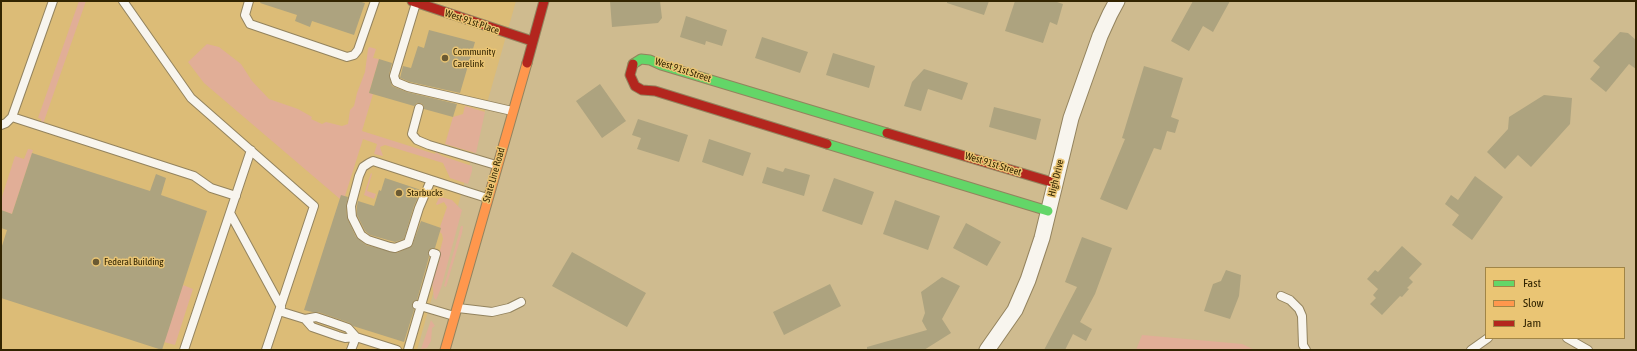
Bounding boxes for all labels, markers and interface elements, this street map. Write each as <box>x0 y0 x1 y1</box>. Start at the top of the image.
street label: West 91st Place <box>443 7 501 37</box>
place label: Community Carelink <box>453 46 496 70</box>
marker: Community Carelink <box>440 53 450 63</box>
street label: West 91st Street <box>653 55 713 85</box>
street label: State Line Road <box>480 146 508 204</box>
street label: West 91st Street <box>963 150 1023 178</box>
street label: High Drive <box>1046 158 1066 198</box>
place label: Starbucks <box>407 187 443 199</box>
marker: Starbucks <box>394 188 404 198</box>
place label: Federal Building <box>104 256 164 268</box>
marker: Federal Building <box>91 257 101 267</box>
legend <box>1485 267 1625 339</box>
text: Fast <box>1523 276 1541 290</box>
text: Slow <box>1523 296 1544 310</box>
text: Jam <box>1523 316 1541 330</box>

